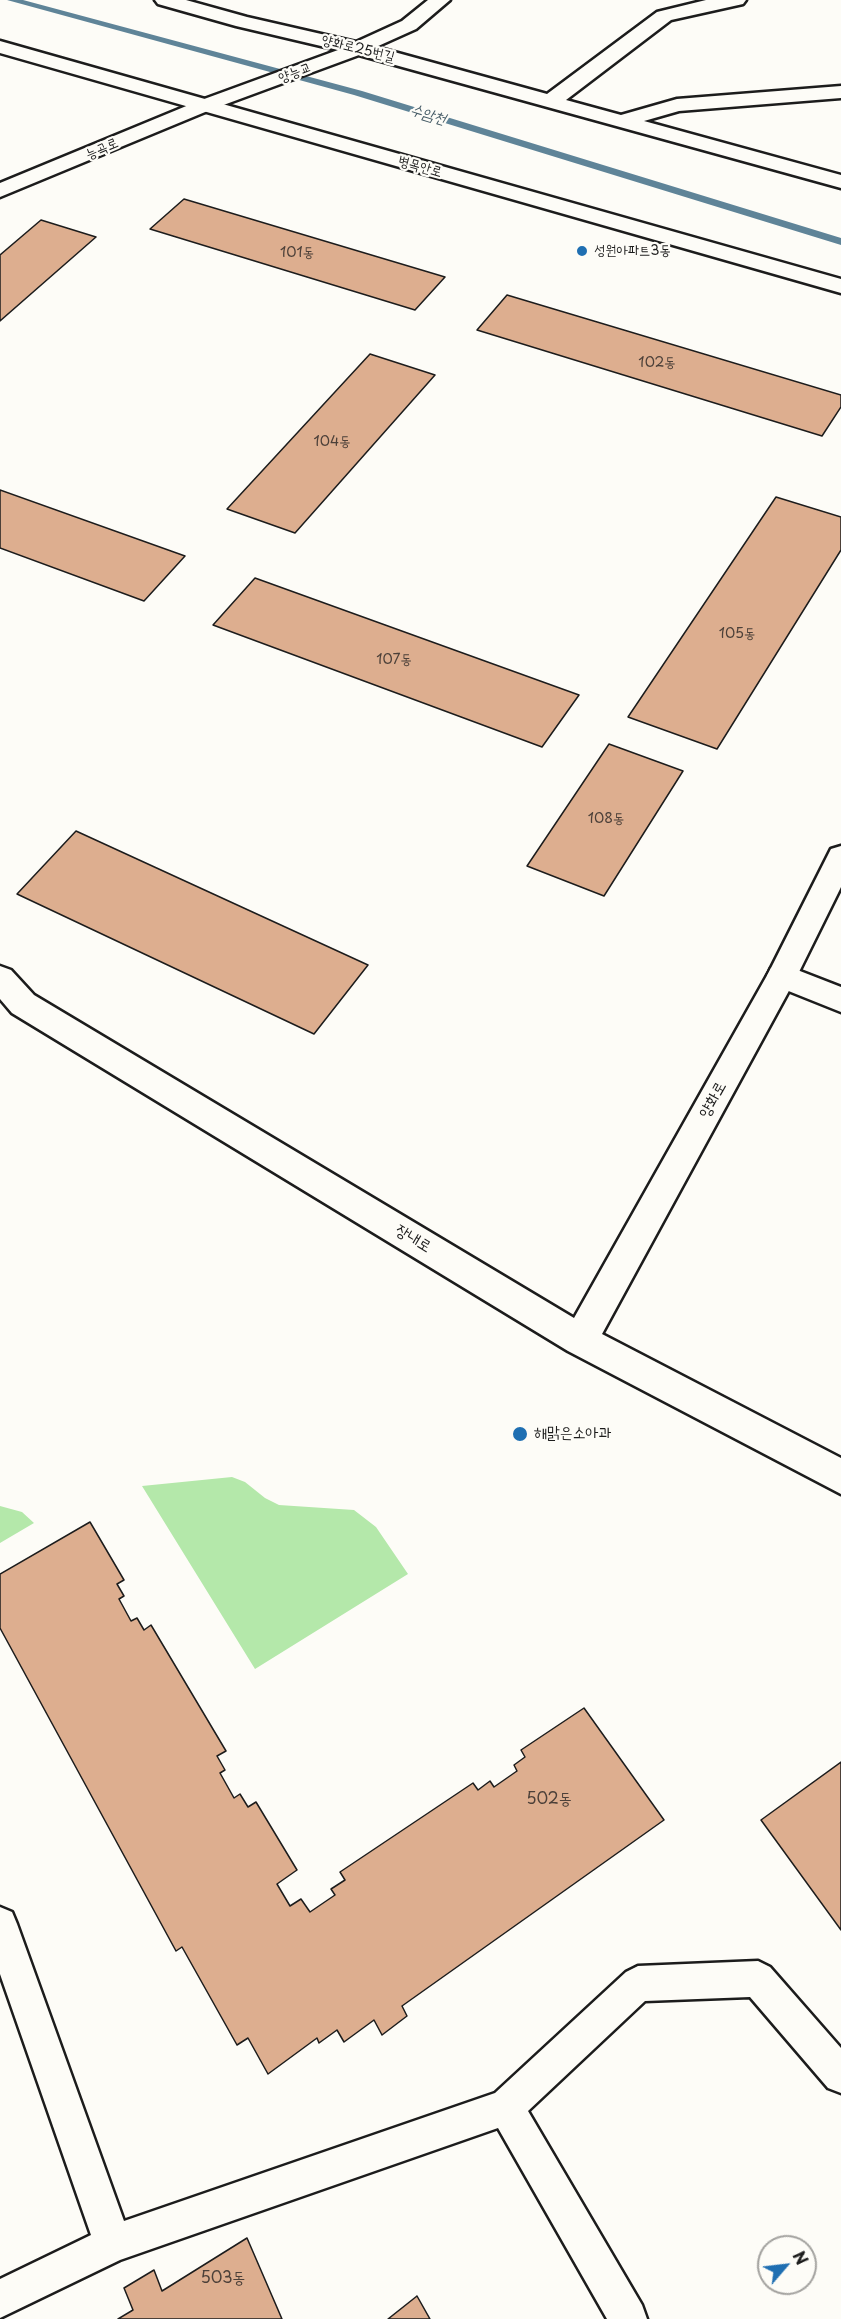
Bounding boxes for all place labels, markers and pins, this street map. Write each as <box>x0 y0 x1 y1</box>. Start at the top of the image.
place label: 성원아파트3동 <box>594 243 671 259</box>
marker: 성원아파트3동 <box>575 244 589 258</box>
place label: 해맑은소아과 <box>534 1424 611 1444</box>
marker: 해맑은소아과 <box>511 1425 529 1443</box>

